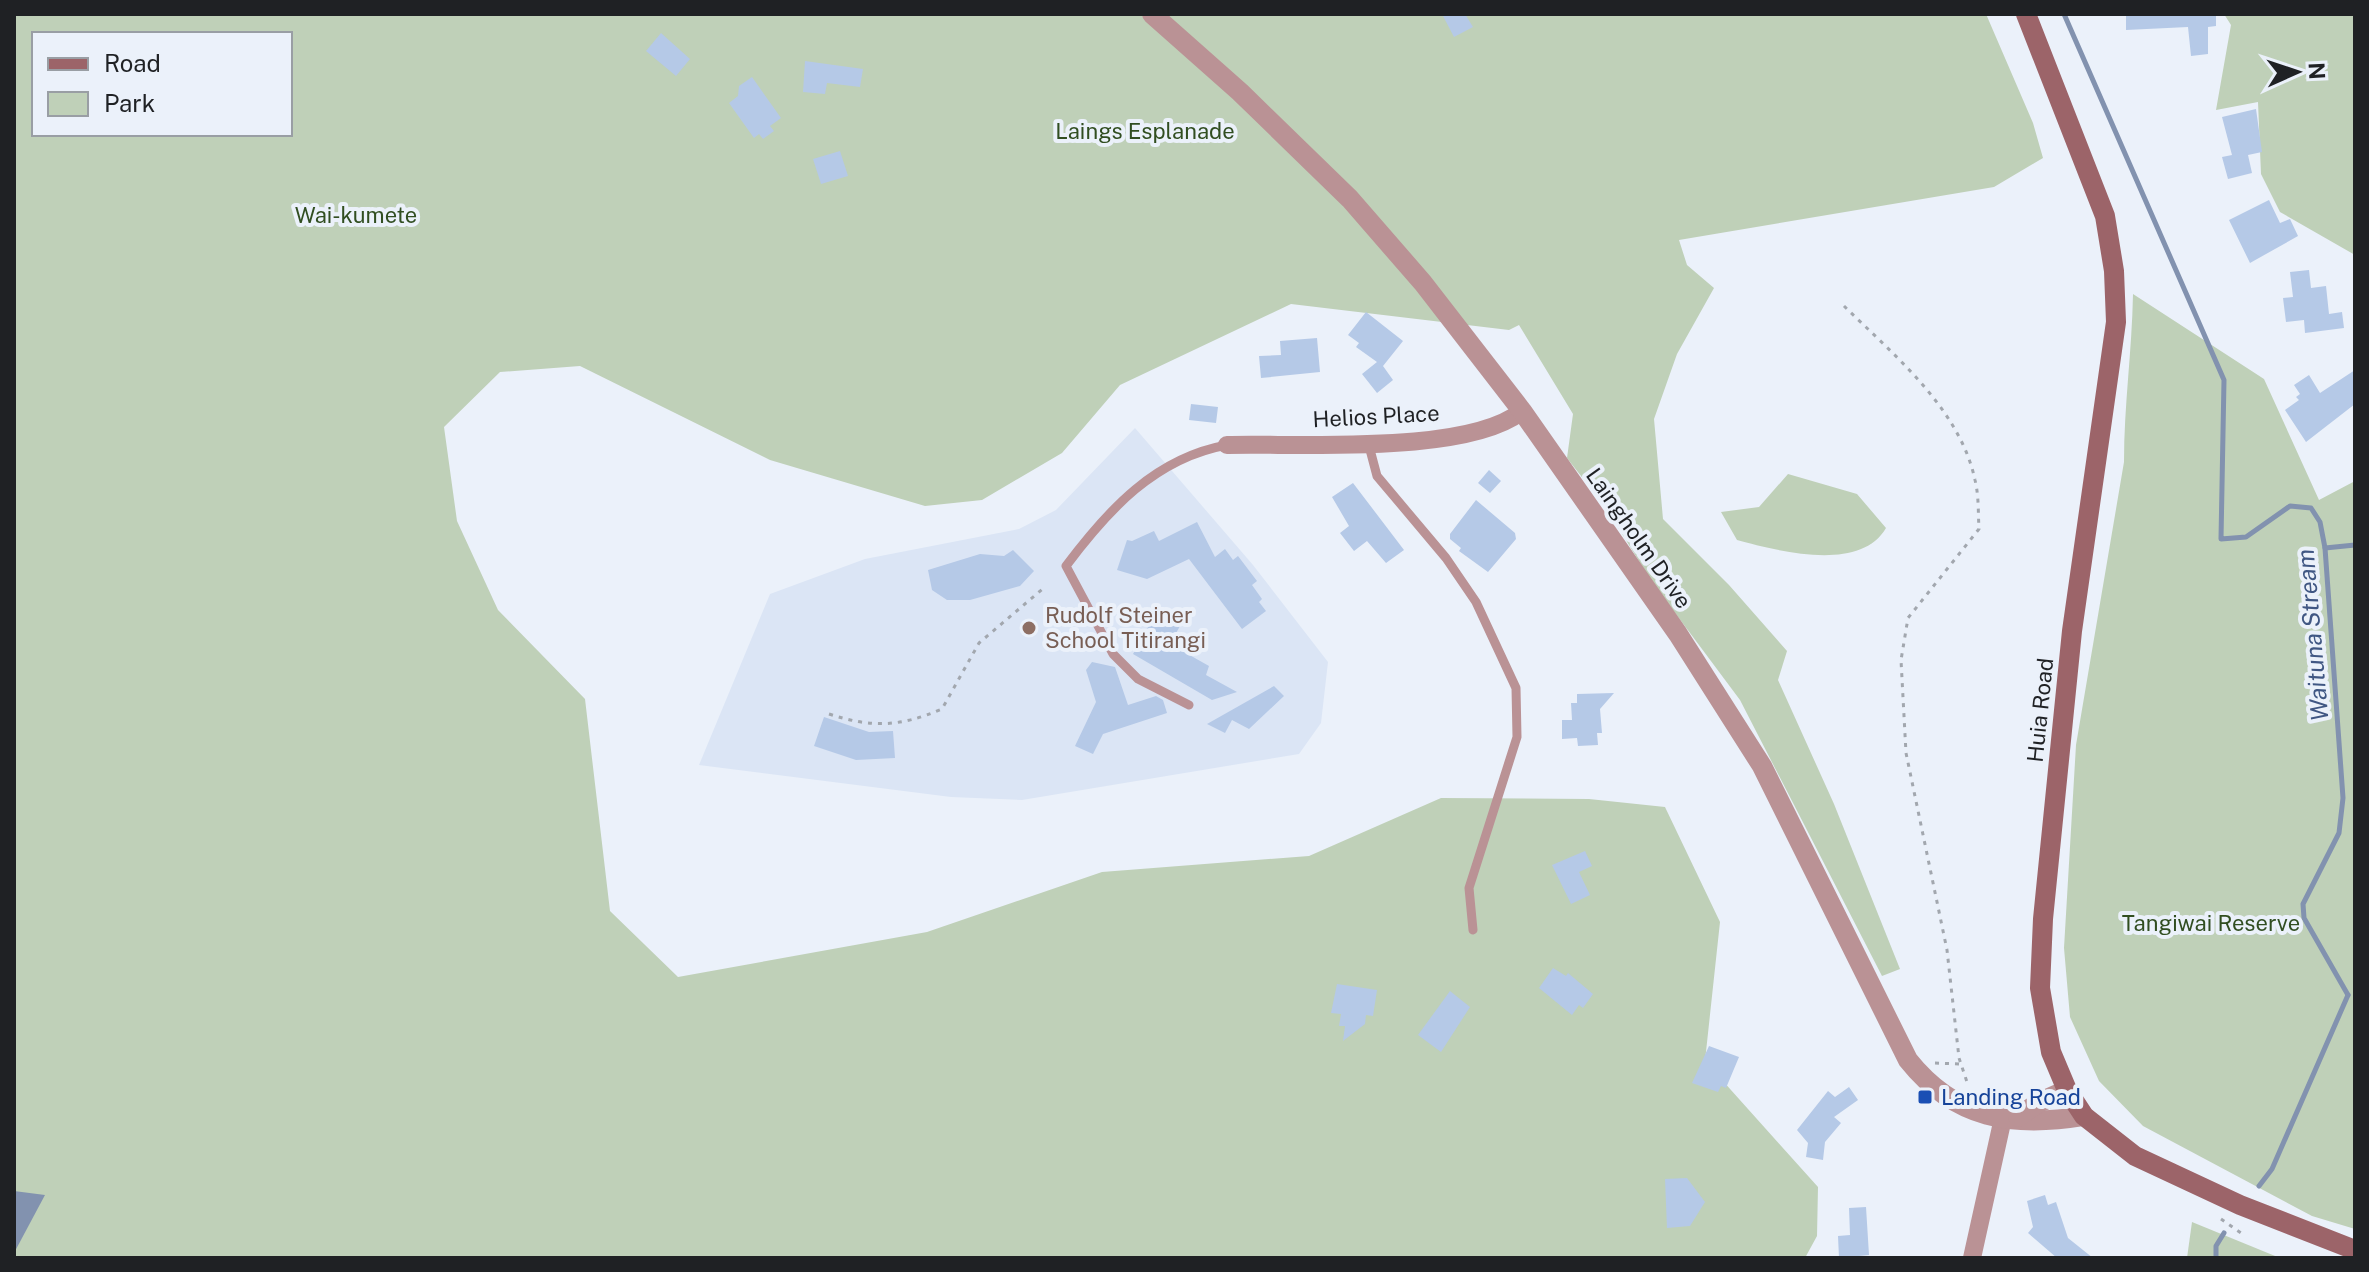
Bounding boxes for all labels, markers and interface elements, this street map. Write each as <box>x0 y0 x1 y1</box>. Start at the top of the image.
legend <box>32 32 292 136</box>
north arrow <box>2257 32 2337 112</box>
text: Road <box>104 49 161 77</box>
text: N <box>2304 62 2330 80</box>
text: Park <box>104 89 155 117</box>
park label: Laings Esplanade <box>1055 118 1235 144</box>
park label: Wai-kumete <box>295 202 417 228</box>
street label: Helios Place <box>1312 400 1440 432</box>
street label: Laingholm Drive <box>1581 463 1697 613</box>
water label: Waituna Stream <box>2291 548 2333 722</box>
place label: Rudolf Steiner School Titirangi <box>1045 602 1206 653</box>
marker: Rudolf Steiner School Titirangi <box>1020 619 1038 637</box>
street label: Huia Road <box>2022 657 2058 763</box>
park label: Tangiwai Reserve <box>2122 910 2300 936</box>
place label: Landing Road <box>1941 1084 2081 1110</box>
marker: Landing Road <box>1916 1088 1934 1106</box>

